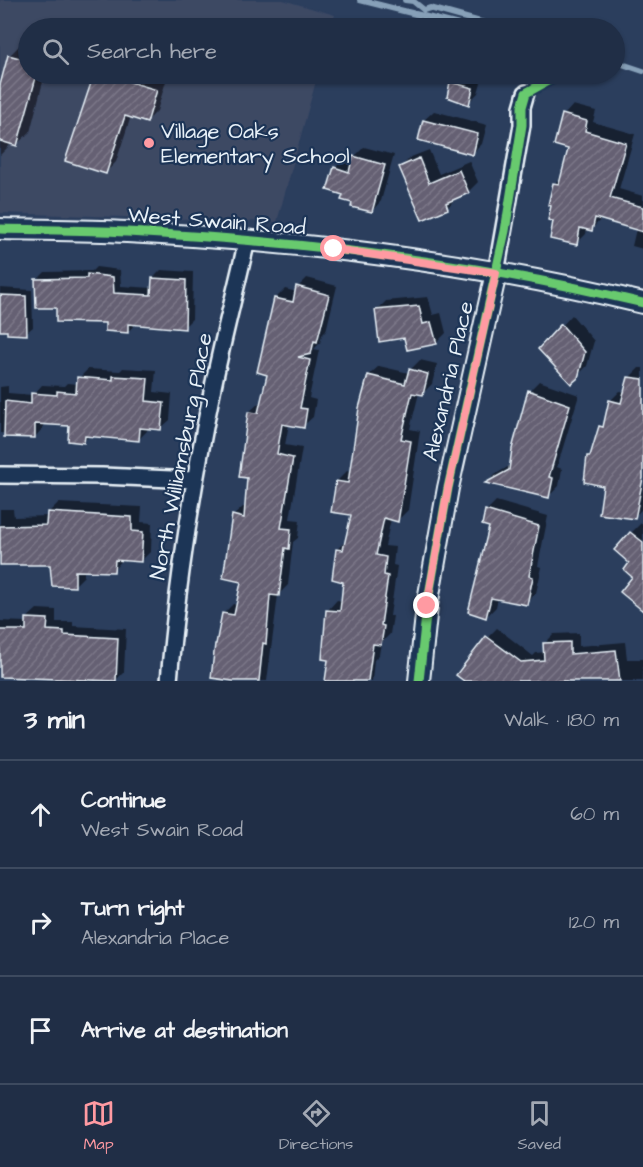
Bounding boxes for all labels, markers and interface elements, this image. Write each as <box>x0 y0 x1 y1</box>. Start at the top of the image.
search box <box>18 18 625 84</box>
icon: search <box>39 35 72 68</box>
text: Search here <box>87 36 217 67</box>
place label: Village Oaks Elementary School <box>161 116 350 173</box>
marker: Village Oaks Elementary School <box>142 136 156 150</box>
street label: West Swain Road <box>127 200 307 243</box>
route start <box>320 235 346 261</box>
street label: Alexandria Place <box>415 298 482 464</box>
street label: North Williamsburg Place <box>142 330 222 583</box>
route end <box>413 592 439 618</box>
text: 3 min <box>24 702 85 738</box>
text: Walk · 180 m <box>504 706 619 734</box>
text: Continue <box>81 785 166 816</box>
icon: ahead <box>24 798 57 831</box>
text: 60 m <box>570 800 619 828</box>
text: West Swain Road <box>81 816 243 844</box>
text: Turn right <box>81 893 184 924</box>
icon: right <box>24 906 57 939</box>
text: 120 m <box>569 908 619 936</box>
text: Alexandria Place <box>81 924 229 952</box>
icon: arrive <box>24 1014 57 1047</box>
text: Arrive at destination <box>81 1015 288 1046</box>
tab: Map <box>82 1097 115 1155</box>
tab: Directions <box>279 1097 353 1155</box>
tab: Saved <box>517 1097 561 1155</box>

